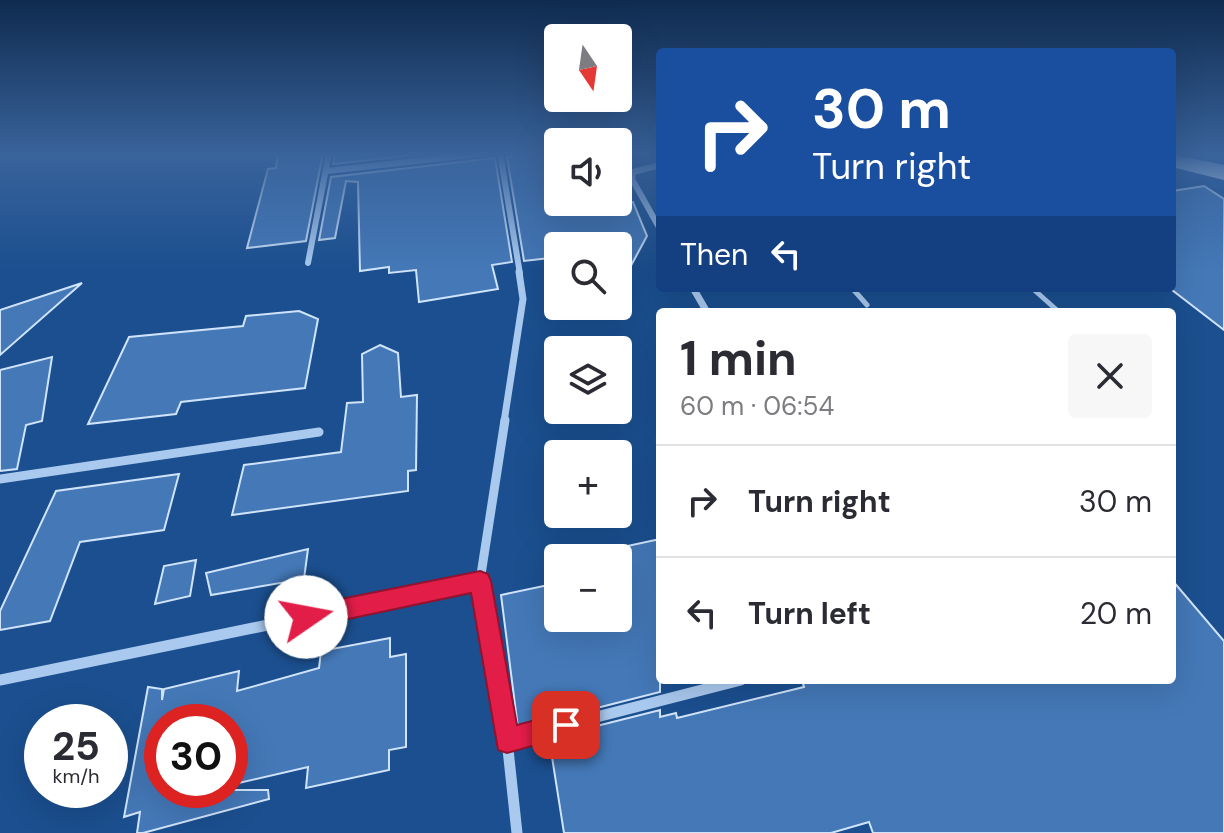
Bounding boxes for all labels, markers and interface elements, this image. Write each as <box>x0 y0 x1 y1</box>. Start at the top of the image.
north arrow <box>544 24 632 112</box>
map controls <box>544 24 632 632</box>
text: 30 m <box>812 72 951 145</box>
icon: right <box>680 80 784 184</box>
button: sound <box>544 128 632 216</box>
text: Turn right <box>812 143 971 190</box>
button: search <box>544 232 632 320</box>
icon: left <box>764 232 808 276</box>
text: Then <box>680 235 748 274</box>
text: 1 min <box>680 327 797 390</box>
button: close <box>1068 334 1152 418</box>
button: layers <box>544 336 632 424</box>
text: 60 m · 06:54 <box>680 389 834 423</box>
button: + <box>544 440 632 528</box>
icon: right <box>680 479 724 523</box>
text: Turn right <box>748 482 891 521</box>
text: 30 m <box>1079 482 1152 521</box>
button: − <box>544 544 632 632</box>
position arrow <box>264 575 348 659</box>
icon: left <box>680 591 724 635</box>
text: Turn left <box>748 594 871 633</box>
text: 20 m <box>1080 594 1152 633</box>
pin <box>532 691 600 759</box>
icon: arrive <box>544 703 588 747</box>
speed limit sign: 30 <box>144 704 248 808</box>
text: 25 <box>52 720 100 772</box>
text: km/h <box>52 763 100 789</box>

